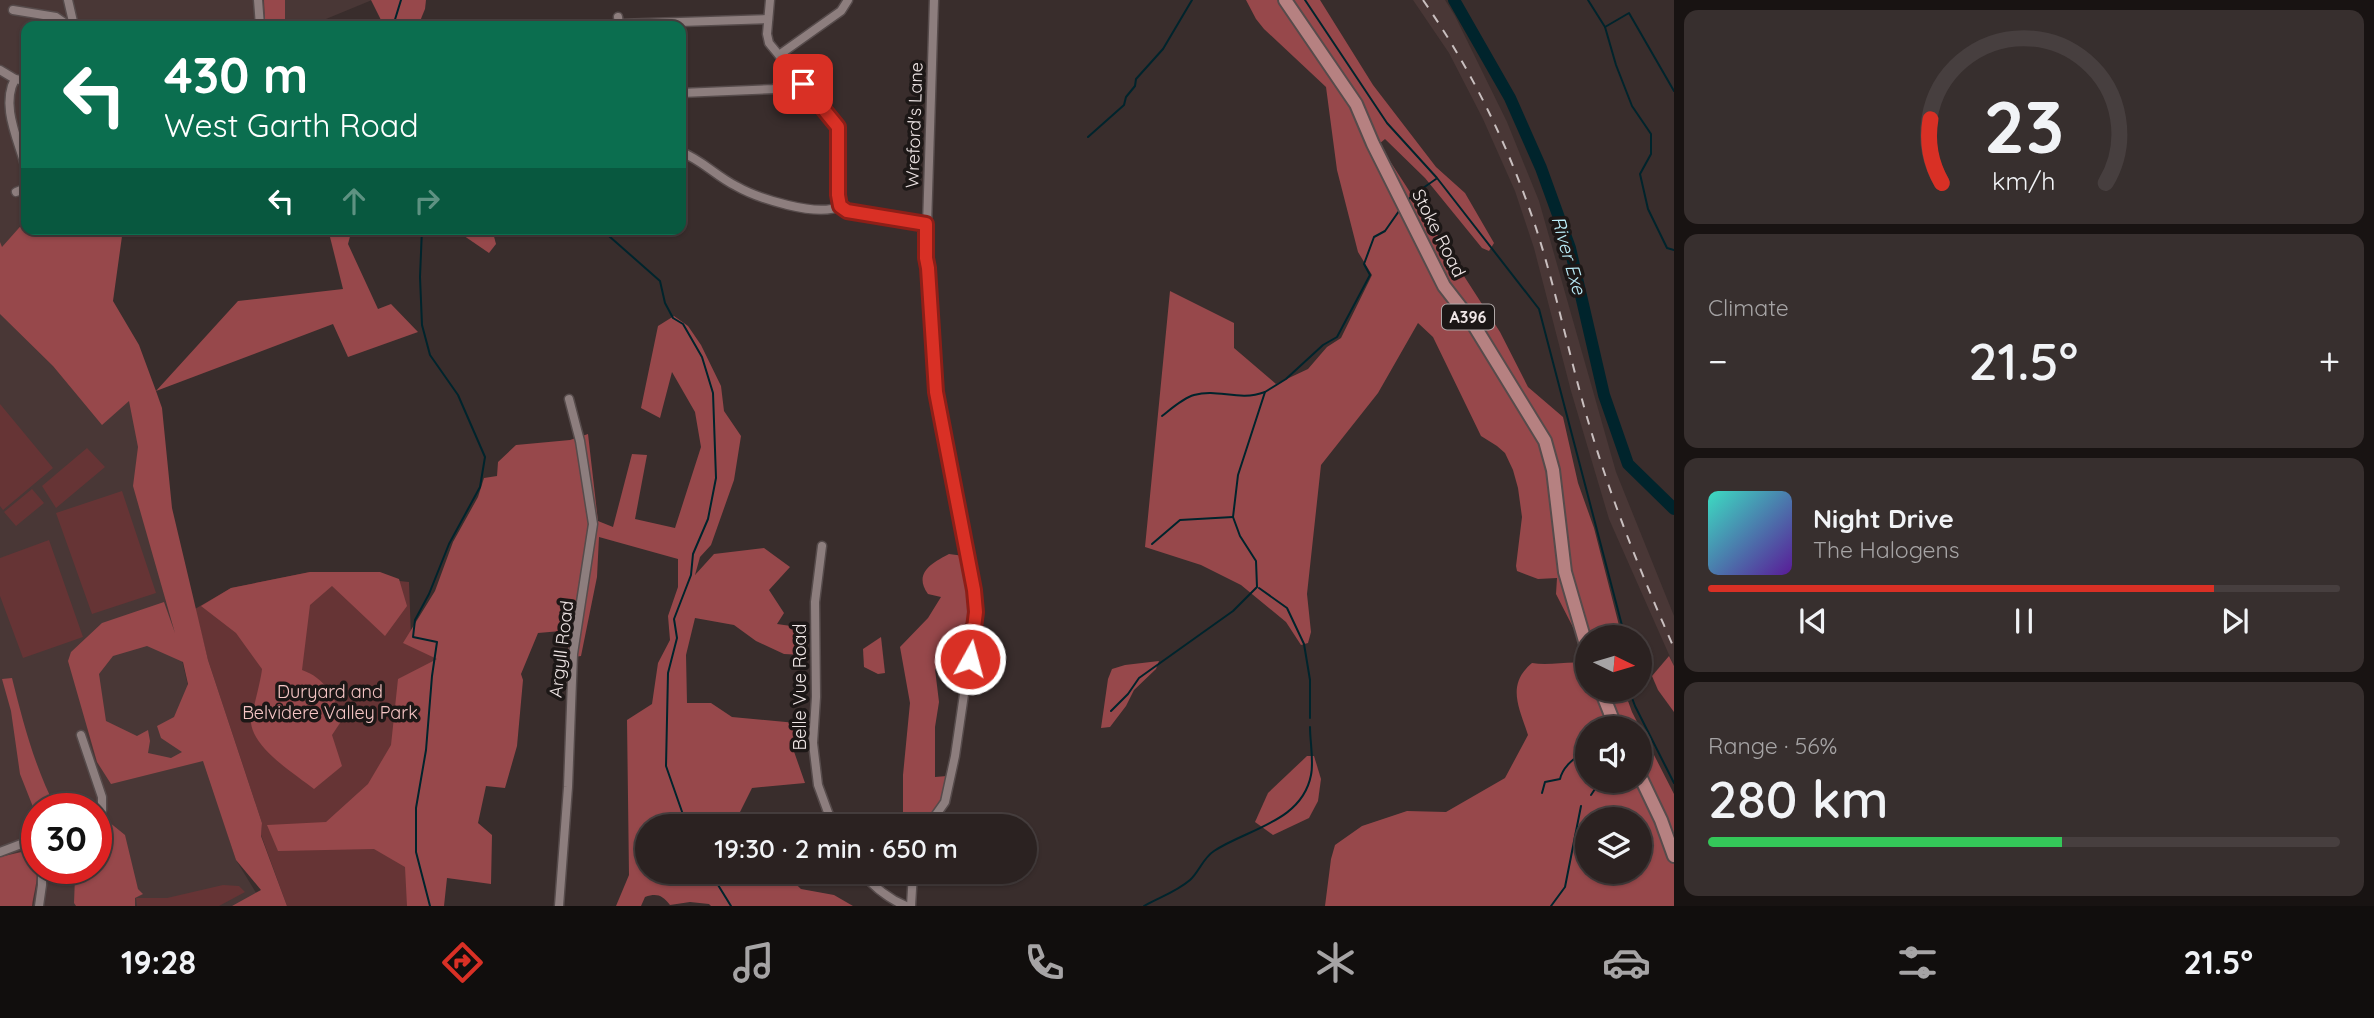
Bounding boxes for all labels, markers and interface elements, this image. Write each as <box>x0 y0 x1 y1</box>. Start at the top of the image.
text: 430 m <box>164 44 308 105</box>
icon: left <box>49 49 140 140</box>
pin <box>773 54 833 114</box>
street label: Wreford's Lane <box>900 62 928 188</box>
icon: arrive <box>784 65 822 103</box>
text: 23 <box>1984 80 2064 171</box>
text: West Garth Road <box>164 105 419 145</box>
text: km/h <box>1992 165 2056 196</box>
icon: left <box>262 182 300 220</box>
icon: ahead <box>335 182 373 220</box>
icon: right <box>408 182 446 220</box>
street label: Stoke Road <box>1407 185 1471 281</box>
water label: River Exe <box>1546 213 1592 298</box>
text: Climate <box>1708 293 1789 322</box>
road number: A396 <box>1442 304 1494 330</box>
text: 21.5° <box>1968 328 2078 393</box>
text: − <box>1708 337 1728 385</box>
text: + <box>2319 337 2340 385</box>
text: Night Drive <box>1813 502 1954 535</box>
text: The Halogens <box>1813 535 1960 564</box>
street label: Argyll Road <box>544 599 578 699</box>
icon: previous <box>1794 602 1832 640</box>
icon: pause <box>2005 602 2043 640</box>
icon: next <box>2216 602 2254 640</box>
position arrow <box>933 622 1007 696</box>
street label: Belle Vue Road <box>788 624 811 750</box>
north arrow <box>1575 625 1652 702</box>
map controls <box>1575 625 1652 884</box>
park label: Duryard and Belvidere Valley Park <box>242 680 418 724</box>
button: sound <box>1575 716 1652 793</box>
text: Range · 56% <box>1708 731 1837 760</box>
text: 280 km <box>1708 766 1889 831</box>
speed limit sign: 30 <box>21 793 112 884</box>
button: layers <box>1575 807 1652 884</box>
text: 19:30 · 2 min · 650 m <box>714 832 958 865</box>
icon: directions <box>438 938 487 987</box>
icon: music <box>729 938 778 987</box>
icon: phone <box>1020 938 1069 987</box>
icon: climate <box>1311 938 1360 987</box>
icon: car <box>1602 938 1651 987</box>
icon: filters <box>1893 938 1942 987</box>
text: 19:28 <box>121 942 196 982</box>
text: 21.5° <box>2183 942 2253 982</box>

